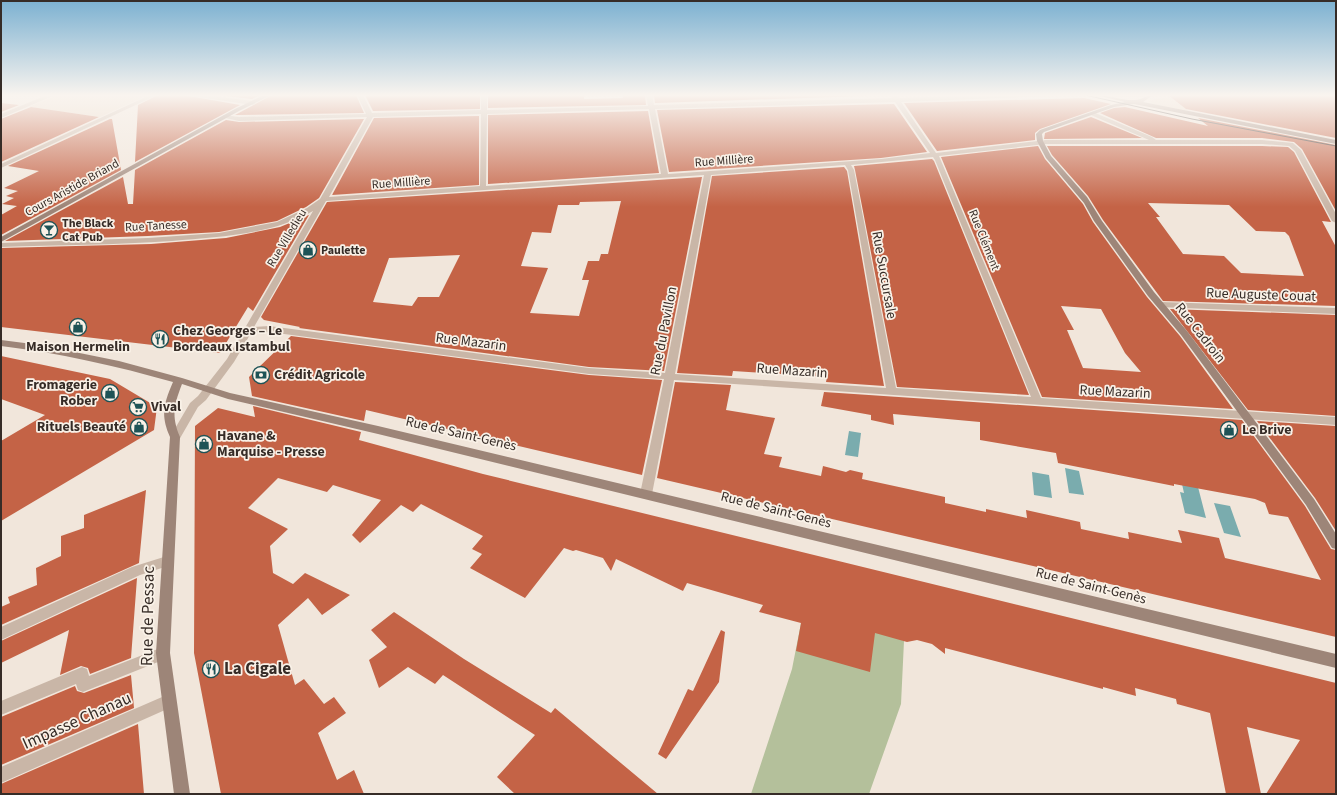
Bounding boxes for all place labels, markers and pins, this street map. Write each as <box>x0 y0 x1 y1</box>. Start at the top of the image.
place label: The Black Cat Pub <box>62 215 114 246</box>
bar icon: The Black Cat Pub <box>39 220 59 240</box>
shop icon: Paulette <box>298 240 318 260</box>
place label: Paulette <box>321 242 365 259</box>
shop icon: Maison Hermelin <box>68 317 88 337</box>
place label: Chez Georges – Le Bordeaux Istambul <box>173 321 290 357</box>
restaurant icon: Chez Georges – Le Bordeaux Istambul <box>150 329 170 349</box>
place label: Maison Hermelin <box>26 337 130 357</box>
bank icon: Crédit Agricole <box>251 365 271 385</box>
place label: Crédit Agricole <box>274 365 365 385</box>
place label: Fromagerie Rober <box>26 375 97 411</box>
shop icon: Fromagerie Rober <box>100 383 120 403</box>
supermarket icon: Vival <box>128 397 148 417</box>
place label: Vival <box>150 397 181 417</box>
place label: Rituels Beauté <box>37 417 126 437</box>
shop icon: Rituels Beauté <box>129 417 149 437</box>
shop icon: Le Brive <box>1219 420 1239 440</box>
place label: Le Brive <box>1242 420 1291 440</box>
place label: Havane & Marquise - Presse <box>217 426 325 462</box>
shop icon: Havane & Marquise - Presse <box>194 434 214 454</box>
place label: La Cigale <box>224 657 291 681</box>
restaurant icon: La Cigale <box>201 659 221 679</box>

